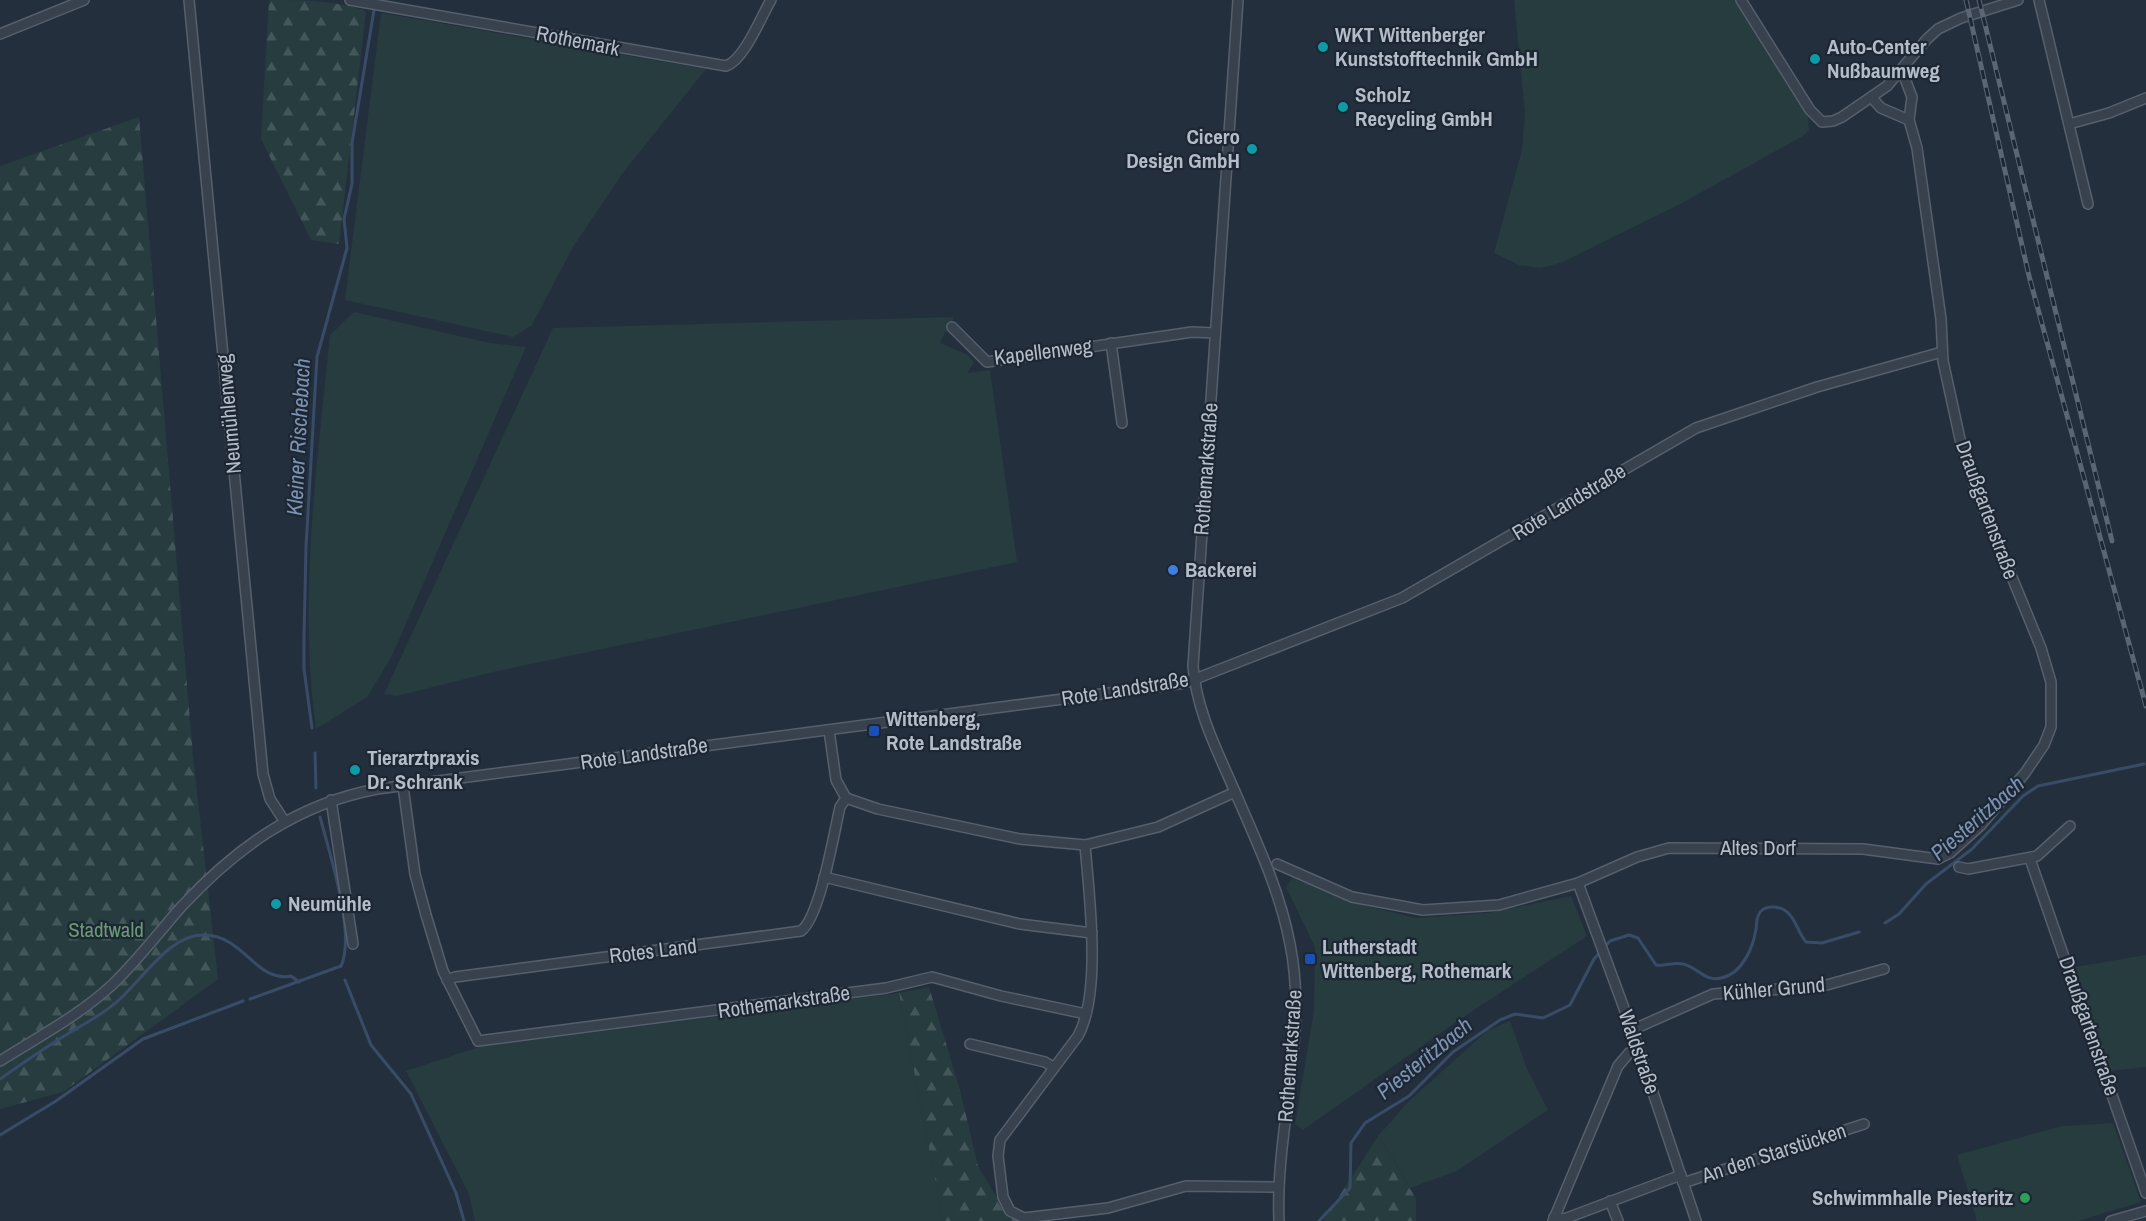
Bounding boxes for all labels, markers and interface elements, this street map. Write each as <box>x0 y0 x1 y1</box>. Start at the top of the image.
street label: Rothemark <box>534 18 623 63</box>
place label: WKT Wittenberger Kunststofftechnik GmbH <box>1335 20 1538 73</box>
place label: Auto-Center Nußbaumweg <box>1827 32 1940 85</box>
marker: WKT Wittenberger Kunststofftechnik GmbH <box>1316 40 1330 54</box>
marker: Auto-Center Nußbaumweg <box>1808 52 1822 66</box>
place label: Scholz Recycling GmbH <box>1355 80 1493 133</box>
marker: Scholz Recycling GmbH <box>1336 100 1350 114</box>
place label: Cicero Design GmbH <box>1126 122 1240 175</box>
marker: Cicero Design GmbH <box>1245 142 1259 156</box>
street label: Kapellenweg <box>992 331 1094 372</box>
street label: Neumühlenweg <box>209 353 248 475</box>
water label: Kleiner Rischebach <box>279 358 317 516</box>
street label: Rothemarkstraße <box>1186 402 1225 536</box>
street label: Draußgartenstraße <box>1949 437 2026 583</box>
street label: Rote Landstraße <box>1506 456 1631 547</box>
place label: Backerei <box>1185 555 1257 584</box>
marker: Backerei <box>1166 563 1180 577</box>
street label: Rote Landstraße <box>1059 664 1191 713</box>
place label: Wittenberg, Rote Landstraße <box>886 704 1022 757</box>
marker: Wittenberg, Rote Landstraße <box>867 724 881 738</box>
street label: Rote Landstraße <box>578 730 709 777</box>
place label: Tierarztpraxis Dr. Schrank <box>367 743 480 796</box>
marker: Tierarztpraxis Dr. Schrank <box>348 763 362 777</box>
water label: Piesteritzbach <box>1924 769 2030 867</box>
street label: Altes Dorf <box>1719 833 1796 862</box>
place label: Neumühle <box>288 889 371 918</box>
marker: Neumühle <box>269 897 283 911</box>
park label: Stadtwald <box>68 915 144 944</box>
street label: Rotes Land <box>607 931 698 970</box>
place label: Lutherstadt Wittenberg, Rothemark <box>1322 932 1512 985</box>
marker: Lutherstadt Wittenberg, Rothemark <box>1303 952 1317 966</box>
street label: Draußgartenstraße <box>2052 952 2127 1099</box>
street label: Kühler Grund <box>1722 970 1826 1007</box>
street label: Rothemarkstraße <box>716 978 852 1025</box>
street label: Rothemarkstraße <box>1270 989 1309 1123</box>
street label: Waldstraße <box>1612 1006 1667 1098</box>
water label: Piesteritzbach <box>1370 1010 1478 1106</box>
street label: An den Starstücken <box>1697 1116 1850 1190</box>
place label: Schwimmhalle Piesteritz <box>1812 1183 2013 1212</box>
marker: Schwimmhalle Piesteritz <box>2018 1191 2032 1205</box>

